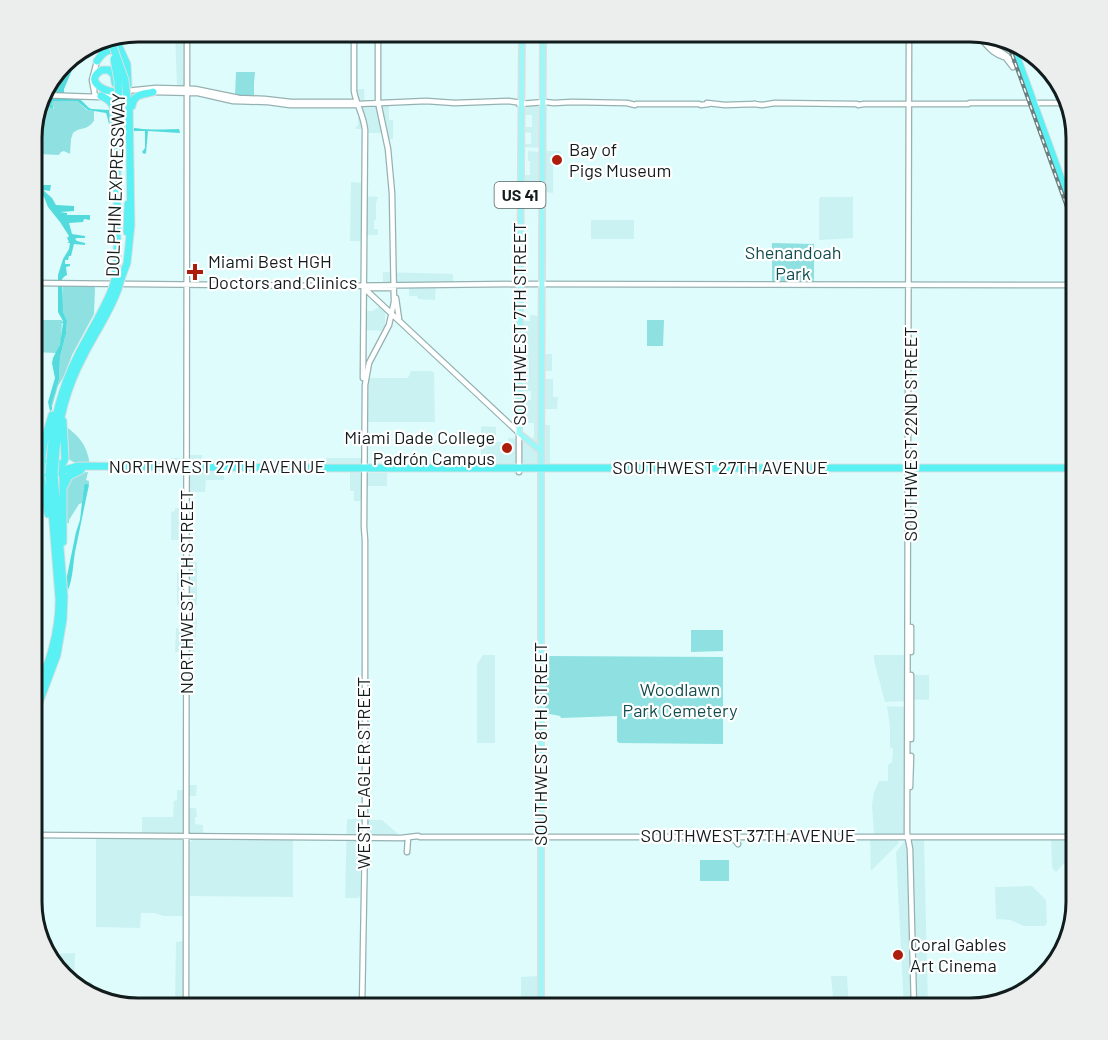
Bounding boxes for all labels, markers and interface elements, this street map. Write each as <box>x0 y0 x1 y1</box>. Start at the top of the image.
street label: DOLPHIN EXPRESSWAY <box>101 93 129 277</box>
place label: Bay of Pigs Museum <box>569 138 671 181</box>
marker: Bay of Pigs Museum <box>550 153 564 167</box>
road number: US 41 <box>494 182 546 208</box>
street label: SOUTHWEST 7TH STREET <box>508 222 530 426</box>
park label: Shenandoah Park <box>745 241 841 284</box>
place label: Miami Best HGH Doctors and Clinics <box>208 250 357 293</box>
marker: Miami Best HGH Doctors and Clinics <box>186 263 204 281</box>
street label: SOUTHWEST 22ND STREET <box>899 326 921 542</box>
place label: Miami Dade College Padrón Campus <box>344 426 495 469</box>
marker: Miami Dade College Padrón Campus <box>500 441 514 455</box>
street label: NORTHWEST 27TH AVENUE <box>109 455 325 477</box>
street label: SOUTHWEST 27TH AVENUE <box>612 456 828 478</box>
street label: NORTHWEST 7TH STREET <box>175 490 197 694</box>
street label: SOUTHWEST 8TH STREET <box>529 642 551 846</box>
street label: WEST FLAGLER STREET <box>352 677 374 869</box>
park label: Woodlawn Park Cemetery <box>623 678 737 721</box>
street label: SOUTHWEST 37TH AVENUE <box>640 824 856 846</box>
place label: Coral Gables Art Cinema <box>910 933 1006 976</box>
marker: Coral Gables Art Cinema <box>891 948 905 962</box>

